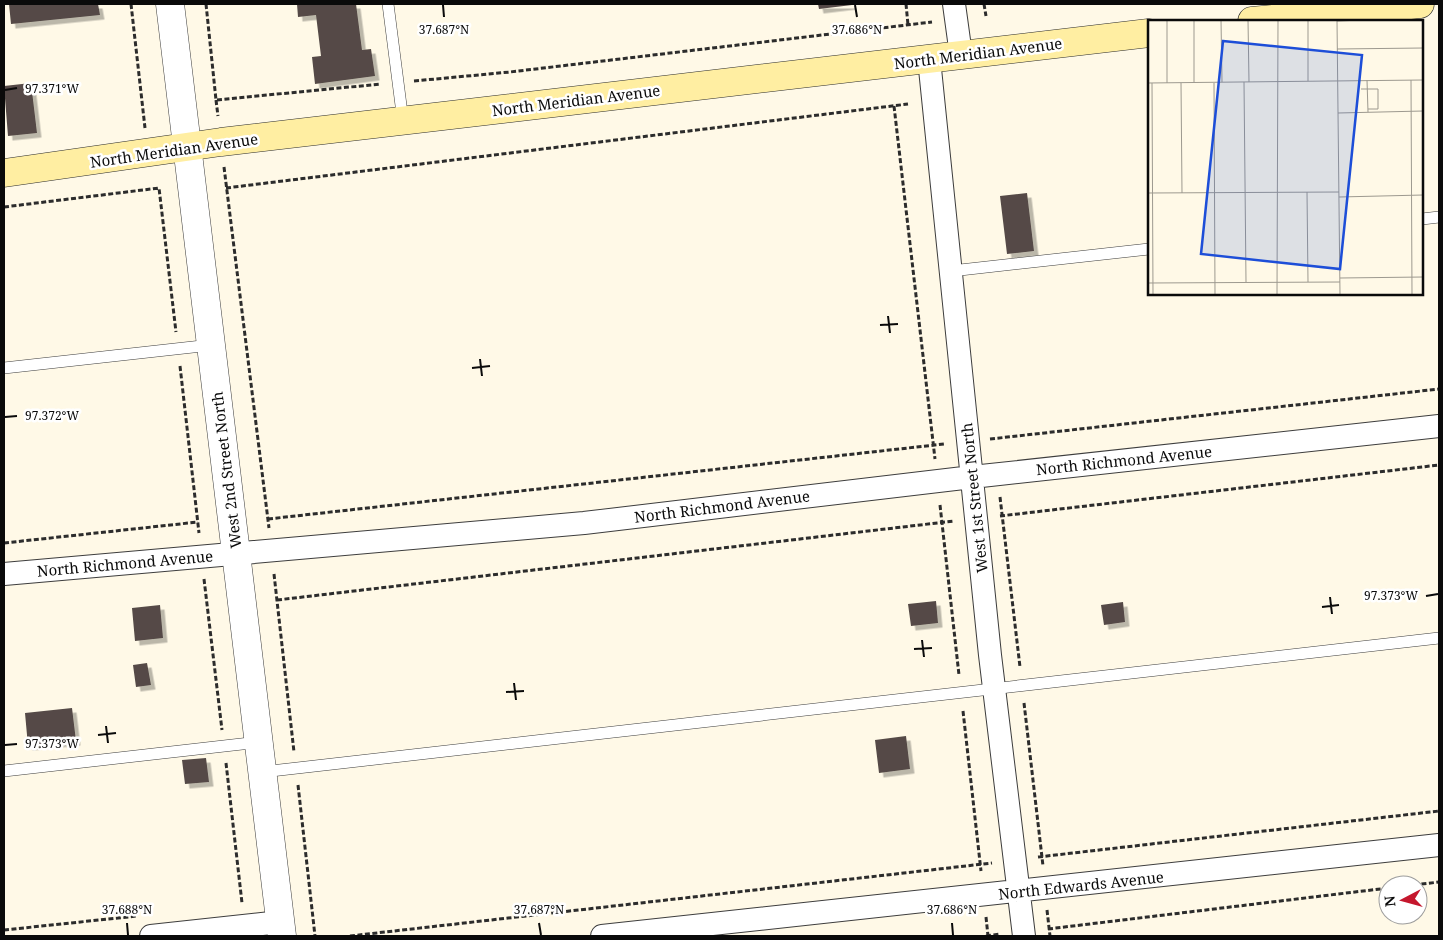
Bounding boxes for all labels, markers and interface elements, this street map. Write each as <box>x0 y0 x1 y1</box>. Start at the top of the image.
inset map <box>1148 20 1423 295</box>
text: 37.687°N <box>419 21 469 38</box>
text: 37.686°N <box>832 21 882 38</box>
street label: North Meridian Avenue <box>893 33 1063 73</box>
text: 97.371°W <box>25 80 79 97</box>
street label: North Meridian Avenue <box>491 80 661 120</box>
street label: North Meridian Avenue <box>89 128 259 172</box>
street label: West 2nd Street North <box>206 390 246 549</box>
text: 97.372°W <box>25 407 79 424</box>
street label: West 1st Street North <box>956 421 992 574</box>
street label: North Richmond Avenue <box>1035 441 1213 479</box>
street label: North Richmond Avenue <box>633 485 811 527</box>
street label: North Richmond Avenue <box>36 545 214 581</box>
text: 97.373°W <box>1364 587 1418 604</box>
text: 97.373°W <box>25 735 79 752</box>
street label: North Edwards Avenue <box>997 866 1165 904</box>
north arrow <box>1378 875 1428 925</box>
text: N <box>1380 895 1400 908</box>
text: 37.688°N <box>102 901 152 918</box>
text: 37.687°N <box>514 901 564 918</box>
text: 37.686°N <box>927 901 977 918</box>

